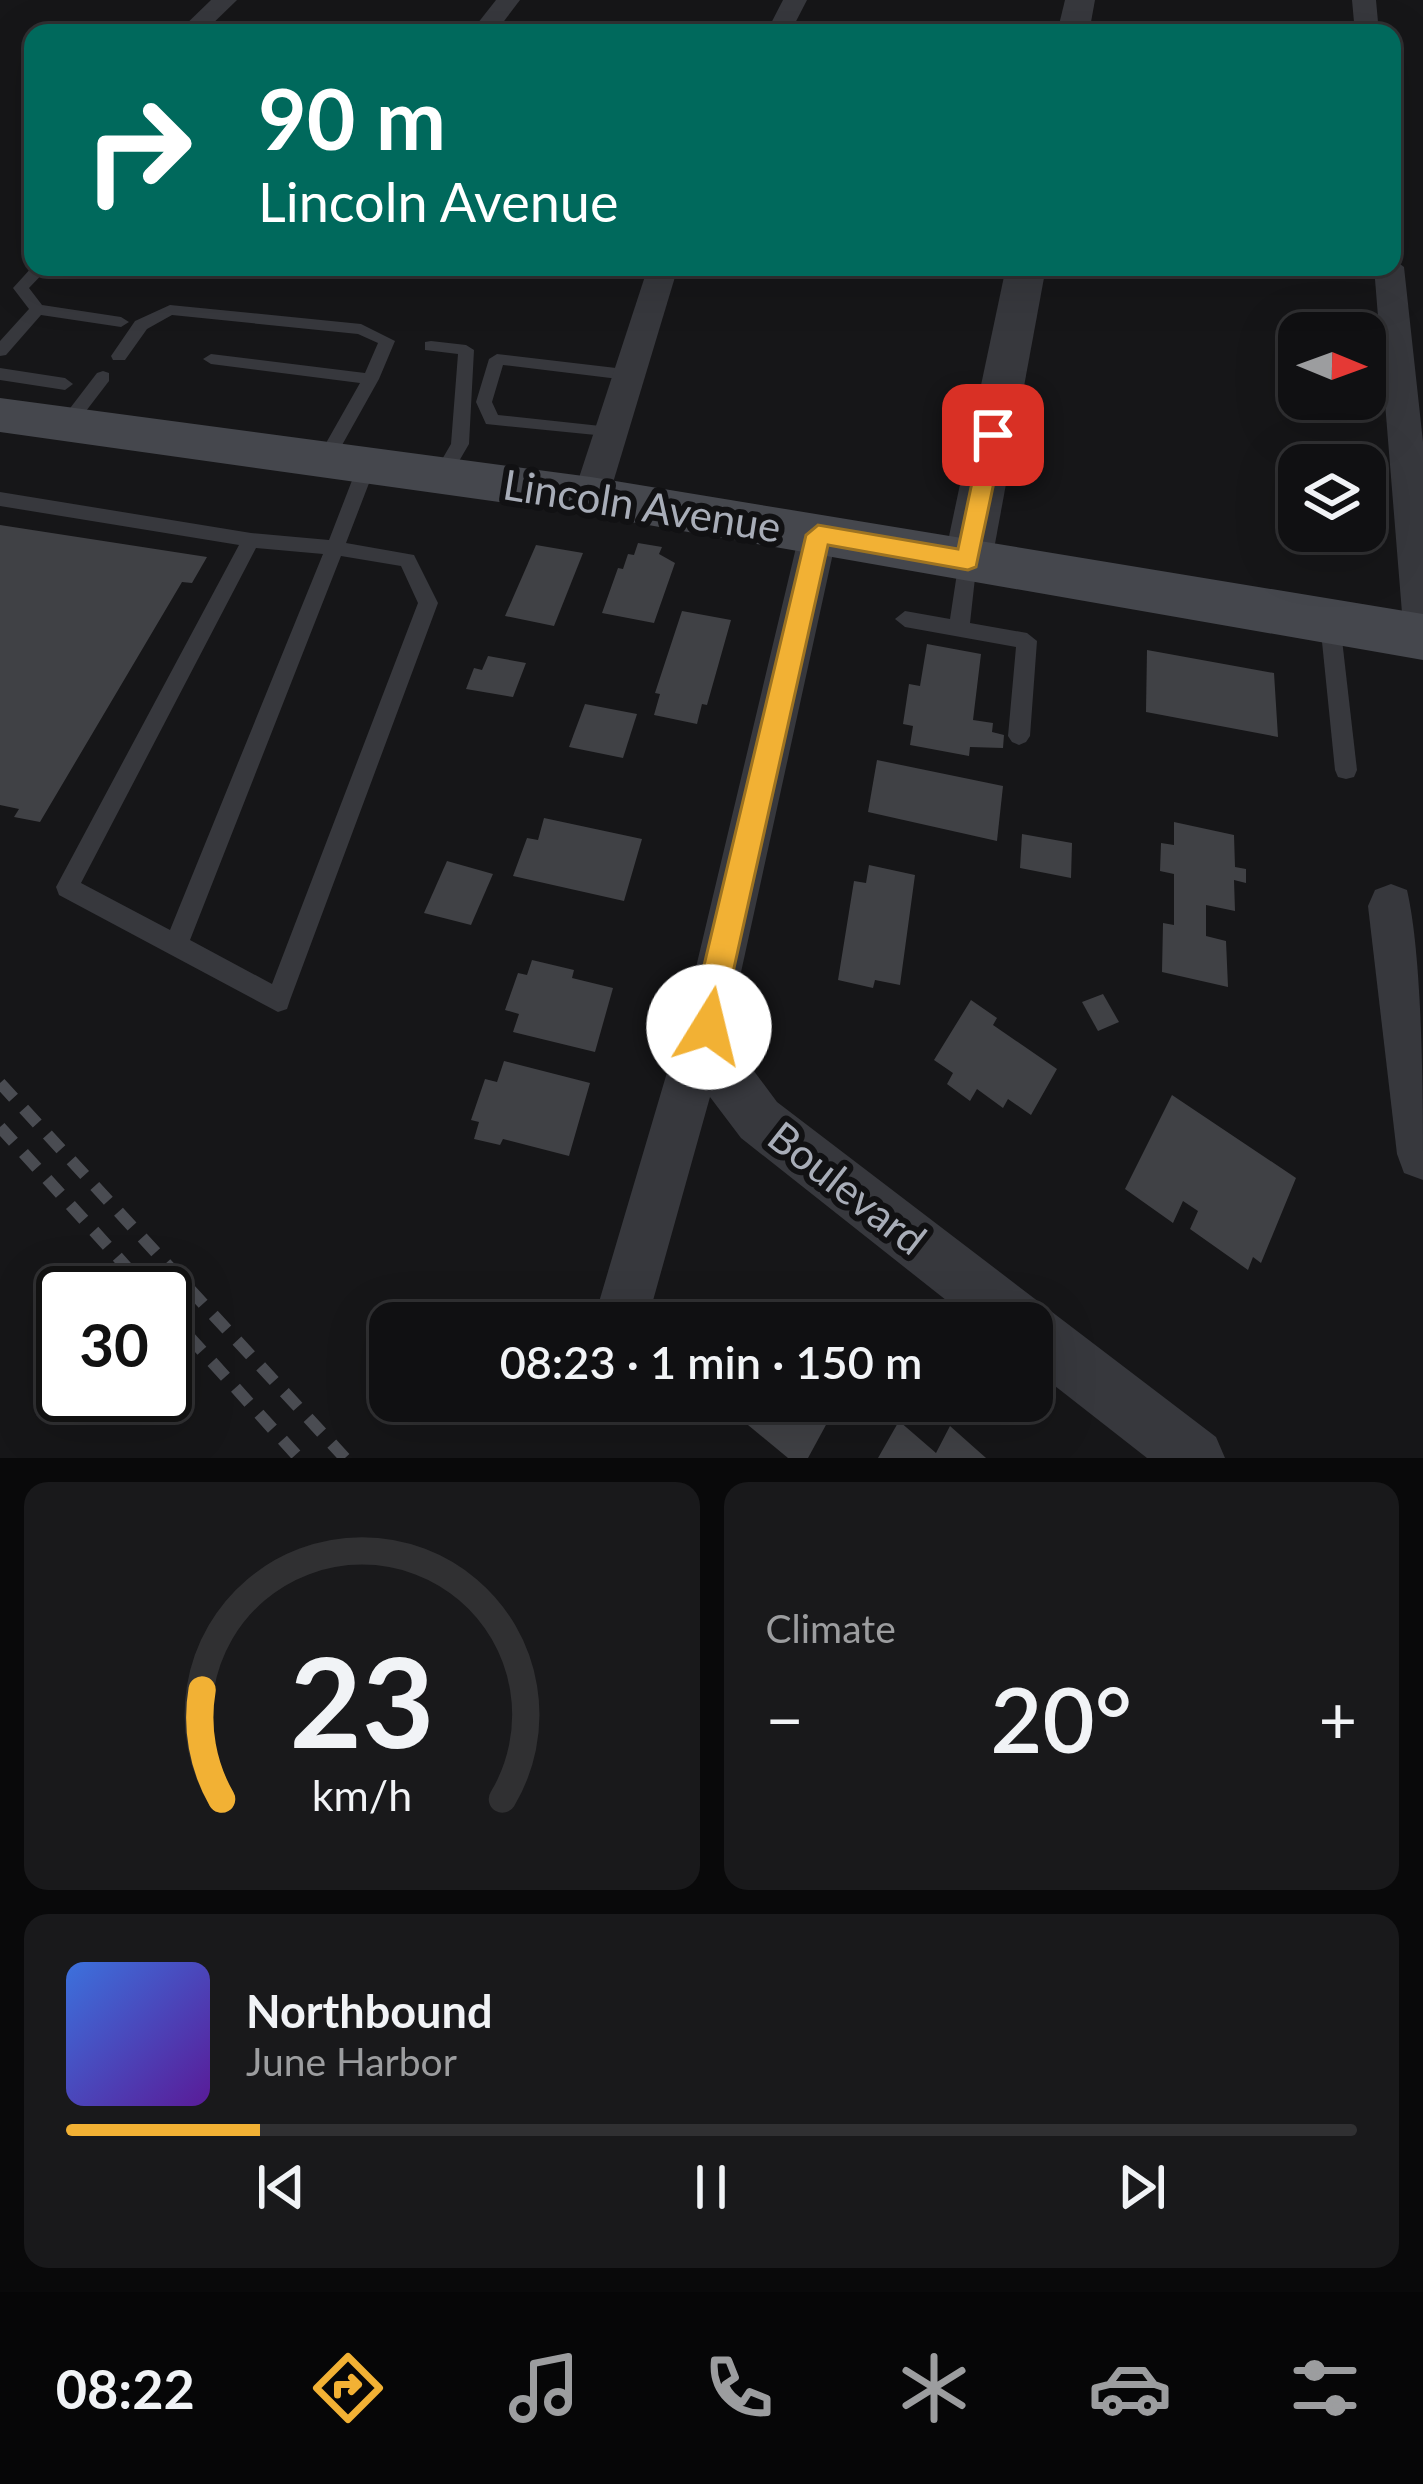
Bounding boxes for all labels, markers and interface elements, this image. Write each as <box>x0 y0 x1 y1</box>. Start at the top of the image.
text: 90 m <box>258 67 446 168</box>
icon: right <box>60 72 216 228</box>
text: Lincoln Avenue <box>258 169 618 234</box>
north arrow <box>1278 312 1386 420</box>
map controls <box>1278 312 1386 552</box>
pin <box>942 384 1044 486</box>
icon: arrive <box>960 402 1026 468</box>
button: layers <box>1278 444 1386 552</box>
street label: Lincoln Avenue <box>500 458 784 552</box>
position arrow <box>646 964 772 1090</box>
street label: Boulevard <box>759 1110 936 1264</box>
speed limit sign: 30 <box>36 1266 192 1422</box>
text: 08:23 · 1 min · 150 m <box>500 1335 922 1389</box>
text: Climate <box>766 1605 896 1651</box>
text: 23 <box>289 1625 434 1775</box>
text: 20° <box>990 1664 1132 1772</box>
text: − <box>766 1679 804 1758</box>
text: + <box>1319 1679 1357 1758</box>
text: km/h <box>312 1769 412 1820</box>
text: Northbound <box>246 1984 492 2038</box>
text: June Harbor <box>246 2038 457 2084</box>
icon: previous <box>248 2154 314 2220</box>
icon: pause <box>678 2154 744 2220</box>
icon: next <box>1109 2154 1175 2220</box>
icon: directions <box>306 2346 390 2430</box>
icon: music <box>502 2346 586 2430</box>
icon: phone <box>697 2346 781 2430</box>
icon: climate <box>892 2346 976 2430</box>
icon: car <box>1088 2346 1172 2430</box>
icon: filters <box>1283 2346 1367 2430</box>
text: 08:22 <box>56 2356 195 2421</box>

